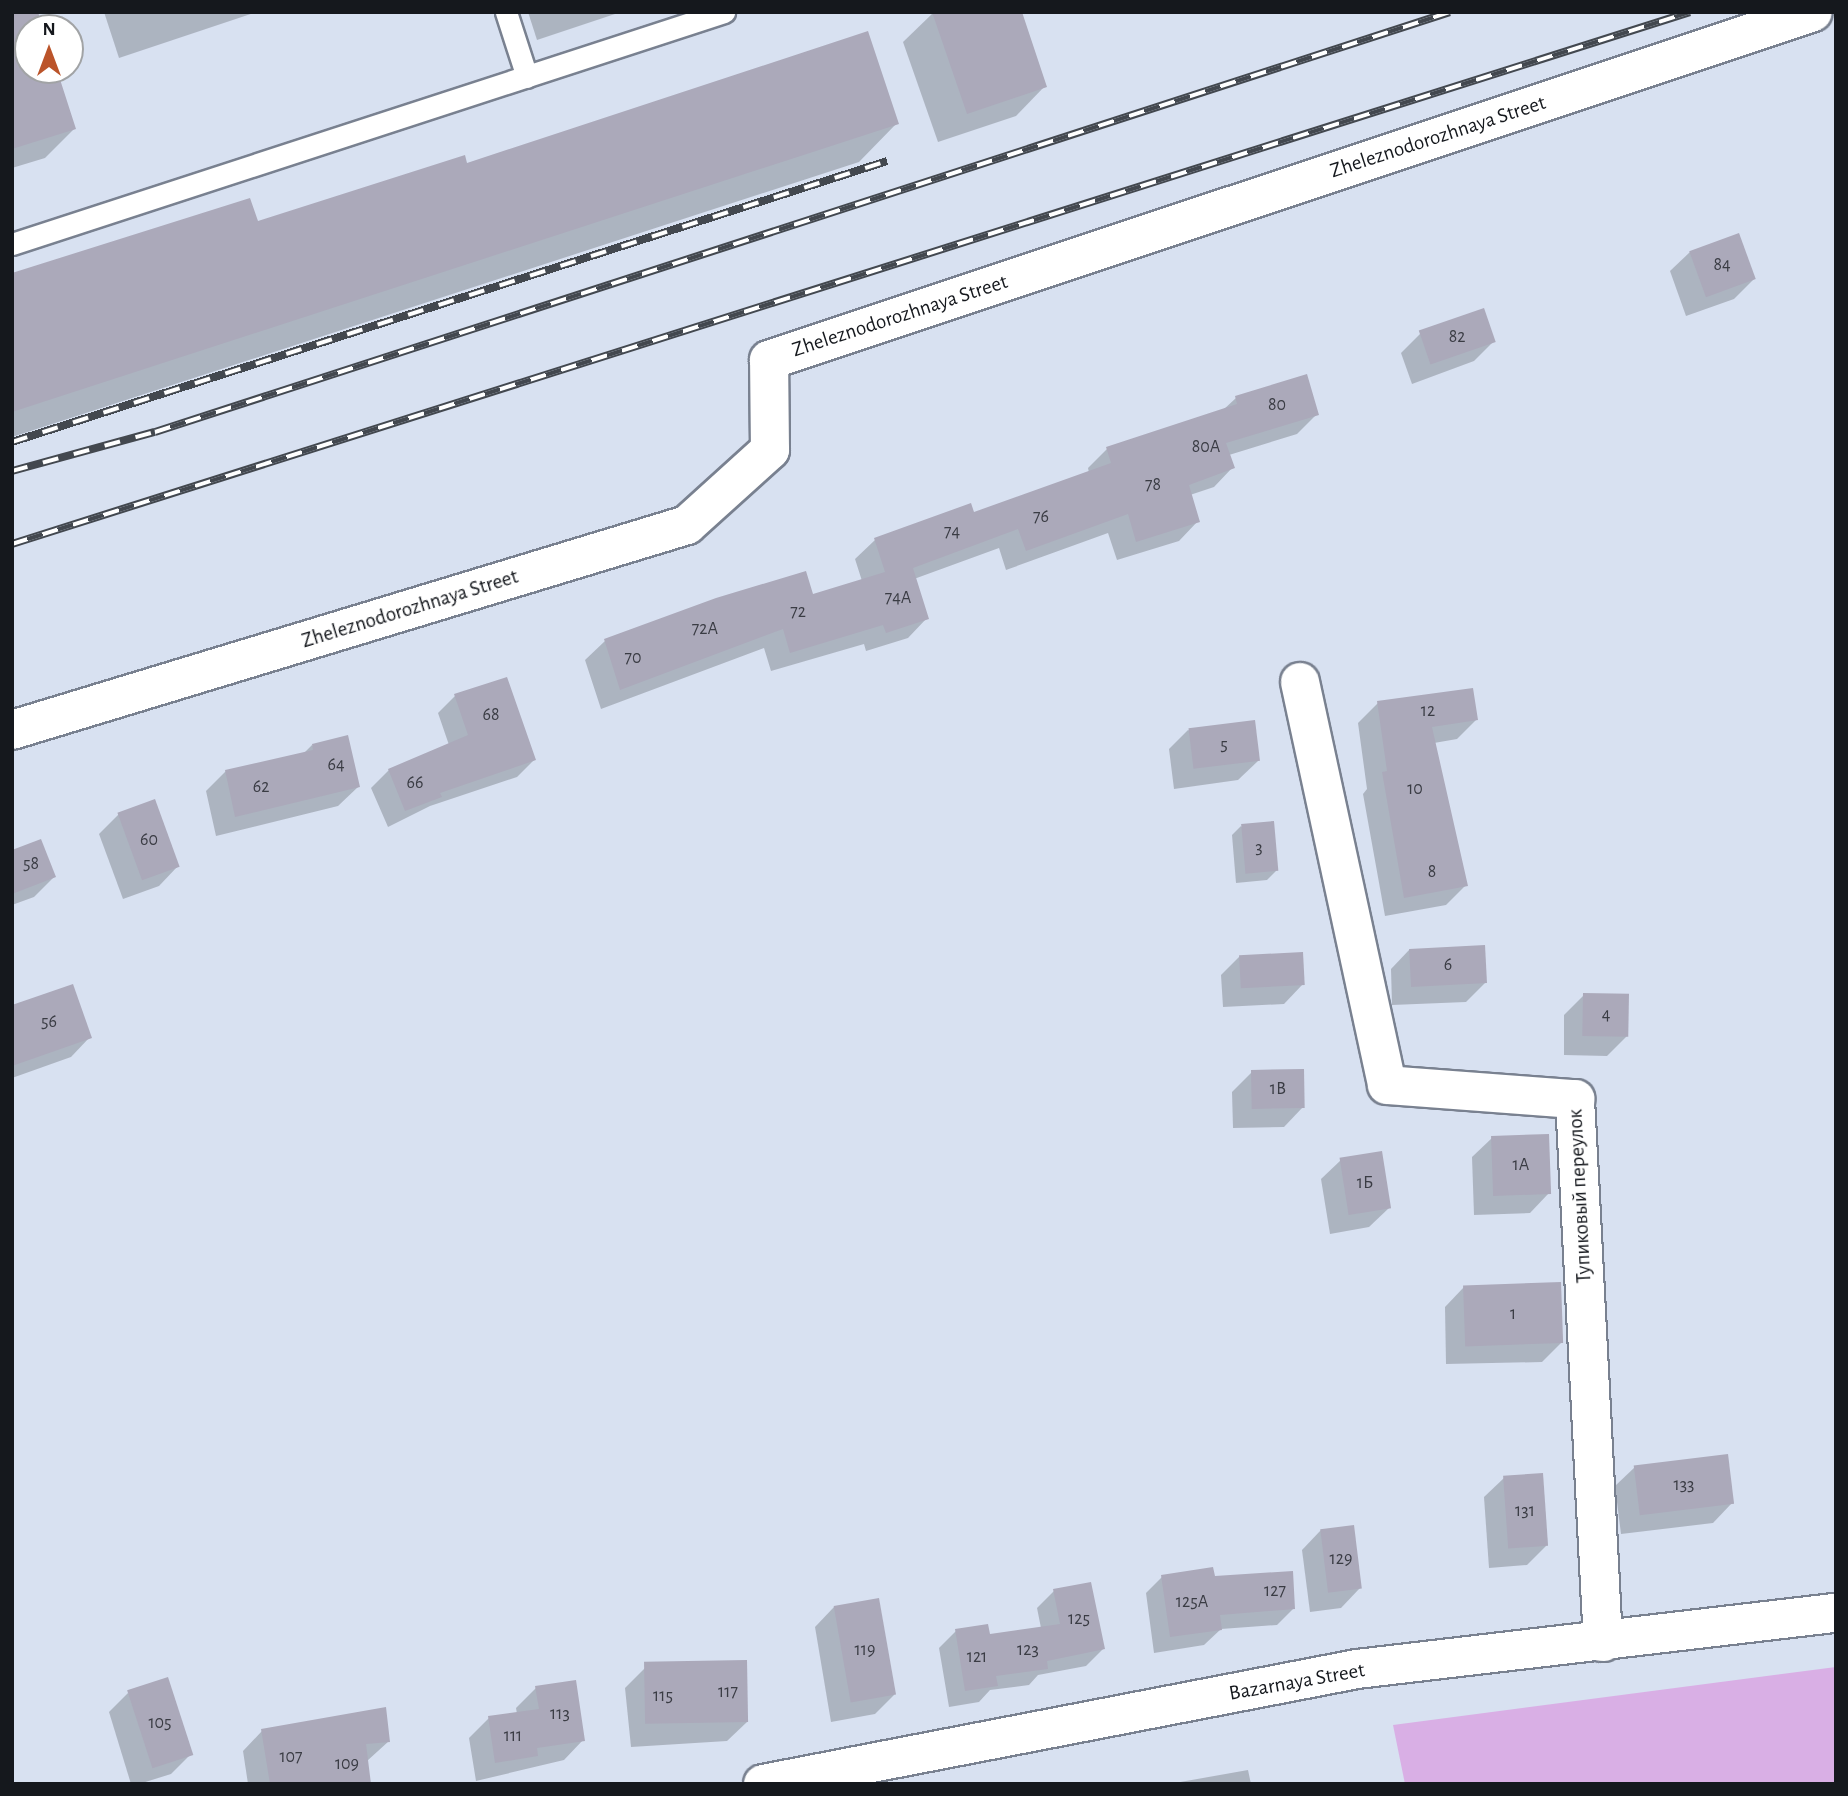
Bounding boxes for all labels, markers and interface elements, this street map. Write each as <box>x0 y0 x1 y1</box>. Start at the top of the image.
north arrow <box>14 14 84 84</box>
text: N <box>42 20 56 39</box>
street label: Zheleznodorozhnaya Street <box>1327 90 1549 184</box>
house number: 84 <box>1713 254 1731 276</box>
street label: Zheleznodorozhnaya Street <box>789 269 1011 363</box>
house number: 82 <box>1449 326 1465 348</box>
house number: 80 <box>1268 394 1286 416</box>
house number: 80А <box>1192 436 1220 458</box>
house number: 78 <box>1145 474 1161 496</box>
house number: 76 <box>1033 506 1049 528</box>
house number: 74 <box>944 521 960 543</box>
street label: Zheleznodorozhnaya Street <box>299 564 521 654</box>
house number: 74А <box>885 587 911 609</box>
house number: 72 <box>790 601 806 623</box>
house number: 72А <box>692 618 718 640</box>
house number: 70 <box>624 647 642 669</box>
house number: 12 <box>1421 700 1435 722</box>
house number: 68 <box>483 704 499 726</box>
house number: 5 <box>1220 734 1228 756</box>
house number: 64 <box>327 754 345 776</box>
house number: 66 <box>407 772 423 794</box>
house number: 62 <box>253 776 269 798</box>
house number: 10 <box>1407 778 1423 800</box>
house number: 60 <box>140 829 158 851</box>
house number: 3 <box>1255 837 1263 859</box>
house number: 58 <box>23 853 39 875</box>
house number: 8 <box>1428 861 1436 883</box>
house number: 6 <box>1444 954 1452 976</box>
house number: 4 <box>1602 1004 1610 1026</box>
house number: 56 <box>41 1011 57 1033</box>
house number: 1В <box>1270 1078 1286 1100</box>
street label: Тупиковый переулок <box>1563 1108 1597 1284</box>
house number: 1А <box>1513 1154 1529 1176</box>
house number: 1Б <box>1357 1172 1373 1194</box>
house number: 1 <box>1510 1303 1516 1325</box>
house number: 133 <box>1673 1474 1695 1496</box>
house number: 131 <box>1515 1500 1535 1522</box>
house number: 129 <box>1330 1548 1352 1570</box>
house number: 127 <box>1264 1580 1286 1602</box>
house number: 125А <box>1176 1591 1208 1613</box>
house number: 125 <box>1068 1608 1090 1630</box>
house number: 119 <box>855 1639 875 1661</box>
house number: 123 <box>1017 1639 1039 1661</box>
house number: 121 <box>967 1646 987 1668</box>
street label: Bazarnaya Street <box>1227 1658 1367 1706</box>
house number: 117 <box>718 1681 738 1703</box>
house number: 115 <box>653 1685 673 1707</box>
house number: 113 <box>550 1703 570 1725</box>
house number: 105 <box>148 1712 172 1734</box>
house number: 111 <box>504 1725 522 1747</box>
house number: 107 <box>279 1746 303 1768</box>
house number: 109 <box>335 1753 359 1775</box>

